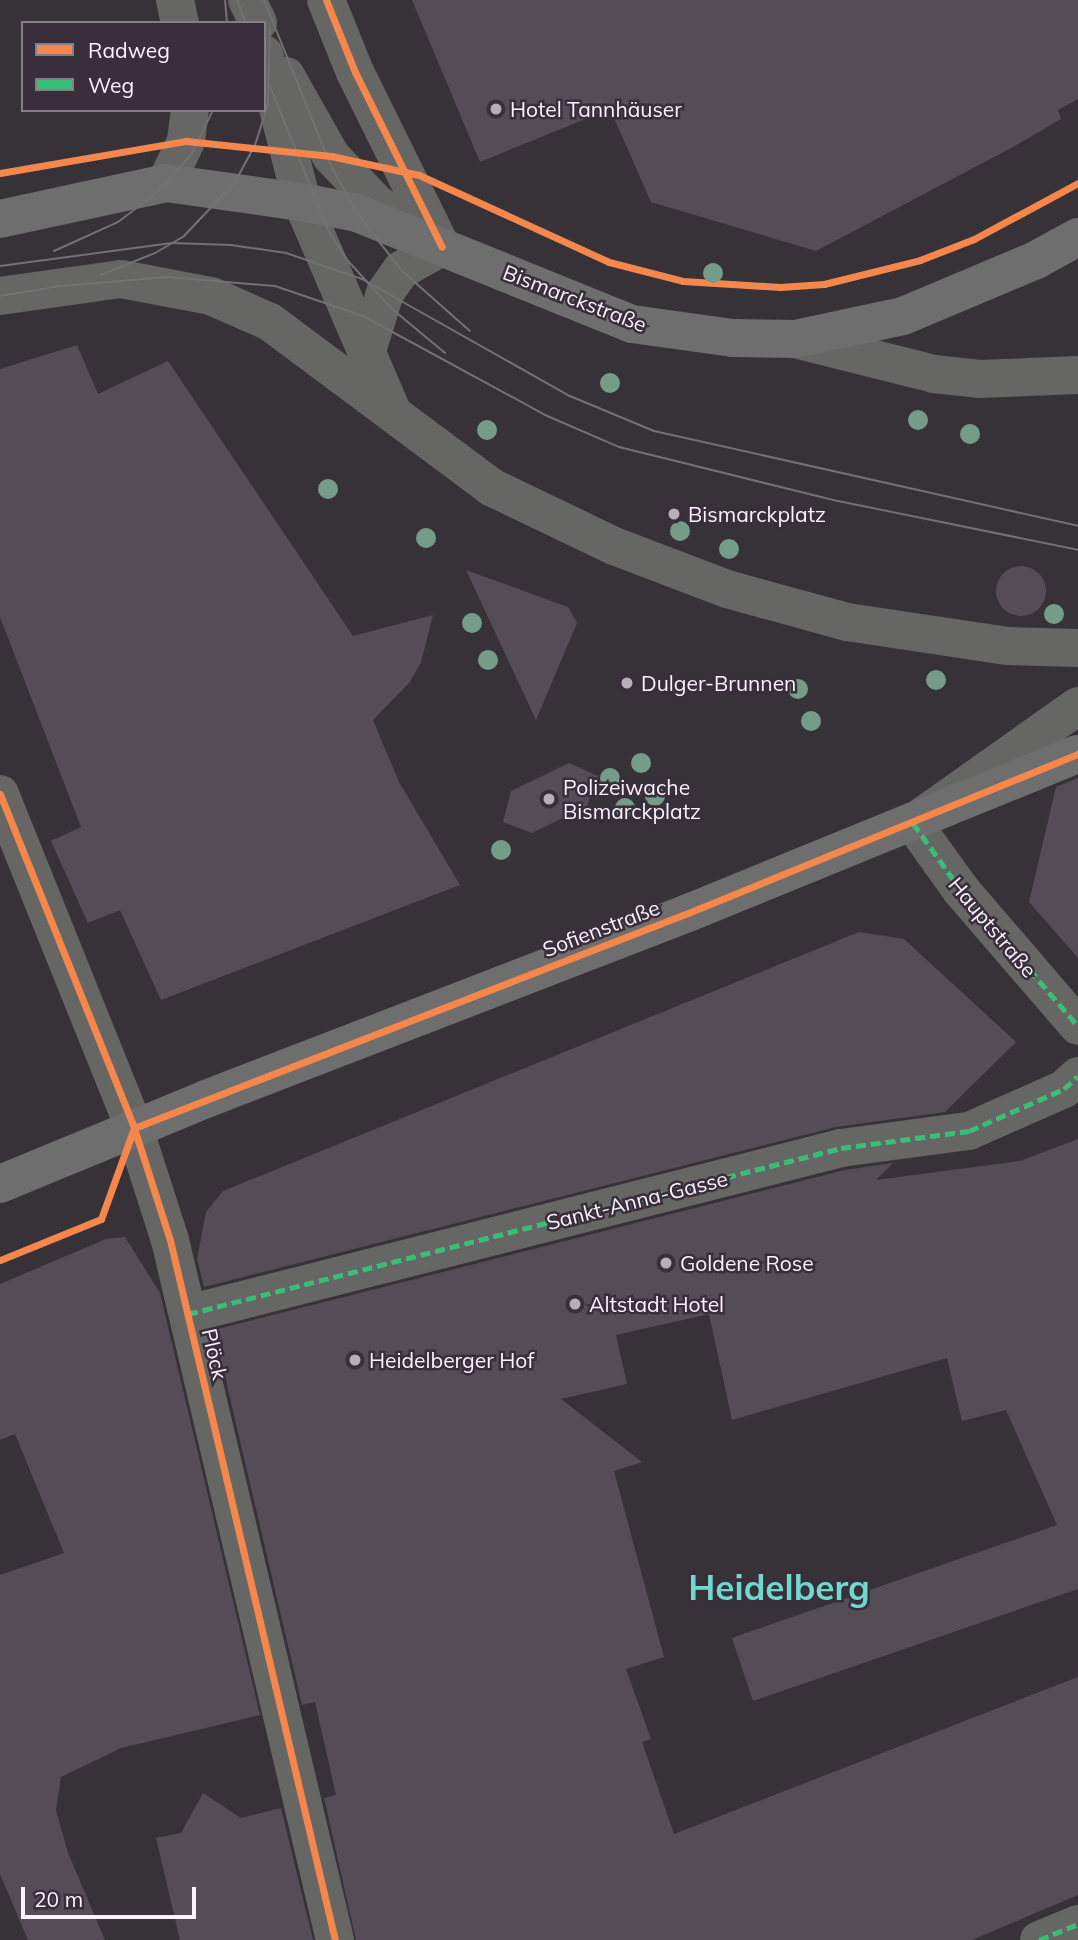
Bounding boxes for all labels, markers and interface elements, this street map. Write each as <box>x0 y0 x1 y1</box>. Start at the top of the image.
legend <box>21 21 266 112</box>
text: Radweg <box>88 37 170 63</box>
text: Weg <box>88 72 134 98</box>
place label: Hotel Tannhäuser <box>510 96 682 122</box>
marker: Hotel Tannhäuser <box>488 101 504 117</box>
street label: Bismarckstraße <box>500 259 650 337</box>
place label: Bismarckplatz <box>688 501 826 527</box>
marker: Bismarckplatz <box>666 506 682 522</box>
place label: Dulger-Brunnen <box>641 670 796 696</box>
marker: Dulger-Brunnen <box>619 675 635 691</box>
place label: Polizeiwache Bismarckplatz <box>563 774 701 824</box>
marker: Polizeiwache Bismarckplatz <box>541 791 557 807</box>
street label: Hauptstraße <box>944 872 1042 982</box>
street label: Sofienstraße <box>539 894 663 962</box>
street label: Sankt-Anna-Gasse <box>544 1165 730 1235</box>
place label: Goldene Rose <box>680 1250 814 1276</box>
marker: Goldene Rose <box>658 1255 674 1271</box>
place label: Altstadt Hotel <box>589 1291 724 1317</box>
marker: Altstadt Hotel <box>567 1296 583 1312</box>
street label: Plöck <box>197 1326 233 1382</box>
place label: Heidelberger Hof <box>369 1347 534 1373</box>
marker: Heidelberger Hof <box>347 1352 363 1368</box>
district label: Heidelberg <box>688 1566 870 1608</box>
scale bar <box>24 1874 200 1918</box>
text: 20 m <box>34 1886 83 1912</box>

